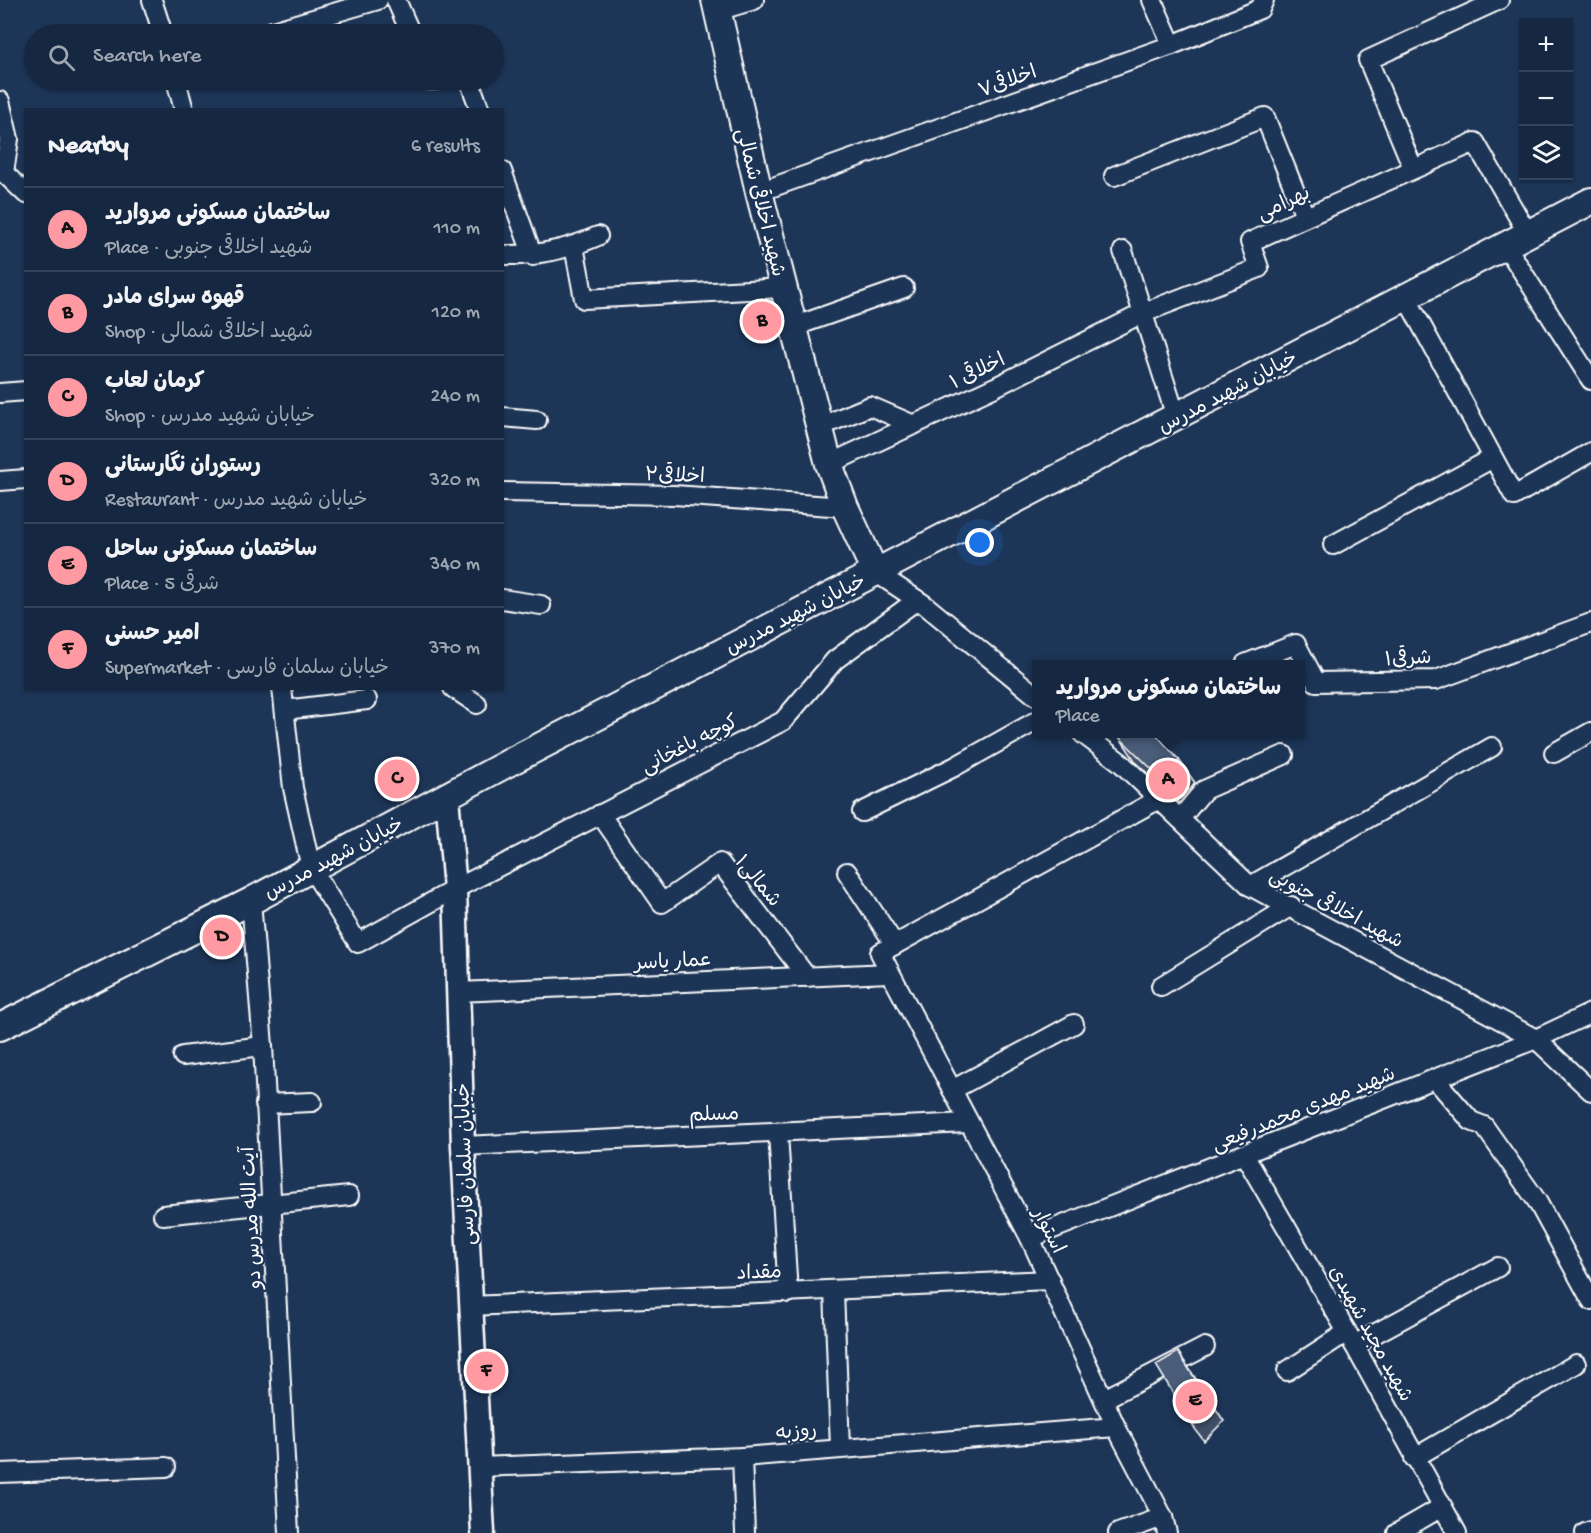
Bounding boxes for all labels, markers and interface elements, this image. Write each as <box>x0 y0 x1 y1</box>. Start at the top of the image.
map controls <box>1519 18 1573 180</box>
button: + <box>1519 18 1573 72</box>
search box <box>24 24 504 90</box>
icon: search <box>45 41 78 74</box>
text: Search here <box>93 44 201 70</box>
street label: اخلاقی۷ <box>974 57 1041 104</box>
button: − <box>1519 72 1573 126</box>
street label: شهید اخلاقی شمالی <box>729 125 793 279</box>
button: layers <box>1519 126 1573 180</box>
text: Nearby <box>48 132 129 163</box>
text: 6 results <box>411 136 480 159</box>
street label: بهرامی <box>1254 182 1315 227</box>
text: ساختمان مسکونی مروارید <box>105 202 330 228</box>
text: A <box>62 218 73 241</box>
text: 110 m <box>434 218 480 241</box>
text: Place · شهید اخلاقی جنوبی <box>105 238 312 261</box>
text: قهوه سرای مادر <box>105 286 244 312</box>
pin: B <box>742 298 782 344</box>
text: B <box>62 302 73 325</box>
text: 120 m <box>432 302 480 325</box>
text: Shop · شهید اخلاقی شمالی <box>105 322 313 345</box>
street label: اخلاقی ۱ <box>945 345 1010 396</box>
street label: خیابان شهید مدرس <box>1155 347 1302 440</box>
text: کرمان لعاب <box>105 370 205 396</box>
text: C <box>62 386 73 409</box>
text: 240 m <box>430 386 480 409</box>
text: Shop · خیابان شهید مدرس <box>105 406 315 429</box>
text: رستوران نگارستانی <box>105 454 261 480</box>
street label: اخلاقی۲ <box>644 460 705 490</box>
text: D <box>61 470 74 493</box>
text: 320 m <box>430 470 480 493</box>
text: Restaurant · خیابان شهید مدرس <box>105 490 368 513</box>
your location <box>965 528 994 557</box>
text: ساختمان مسکونی ساحل <box>105 538 317 564</box>
text: E <box>61 554 74 577</box>
text: 340 m <box>430 554 480 577</box>
street label: خیابان شهید مدرس <box>722 570 870 661</box>
text: Place · شرقی 5 <box>105 574 219 597</box>
text: امیر حسنی <box>105 622 199 648</box>
text: F <box>62 638 73 661</box>
text: 370 m <box>429 638 480 661</box>
street label: شرقی۱ <box>1384 643 1432 673</box>
text: Supermarket · خیابان سلمان فارسی <box>105 658 389 681</box>
popup <box>1032 660 1305 738</box>
text: ساختمان مسکونی مروارید <box>1056 677 1281 703</box>
text: Place <box>1056 706 1099 729</box>
street label: کوچه باغخانی <box>638 711 743 780</box>
pin: C <box>378 756 416 802</box>
pin: A <box>1148 758 1188 802</box>
street label: خیابان شهید مدرس <box>261 813 408 906</box>
street label: شمالی۱ <box>728 851 785 913</box>
street label: شهید اخلاقی جنوبی <box>1265 861 1408 955</box>
pin: D <box>202 914 242 960</box>
street label: عمار یاسر <box>632 949 713 977</box>
street label: شهید مهدی محمدرفیعی <box>1209 1063 1399 1159</box>
street label: خیابان سلمان فارسی <box>452 1082 482 1245</box>
street label: مسلم <box>689 1103 739 1129</box>
street label: آیت الله مدرس دو <box>235 1145 269 1292</box>
street label: استوار <box>1025 1203 1069 1258</box>
street label: مقداد <box>736 1261 782 1287</box>
street label: شهید مجید شهیدی <box>1322 1263 1416 1407</box>
pin: F <box>466 1348 506 1394</box>
pin: E <box>1176 1378 1214 1424</box>
street label: روزبه <box>774 1420 818 1447</box>

